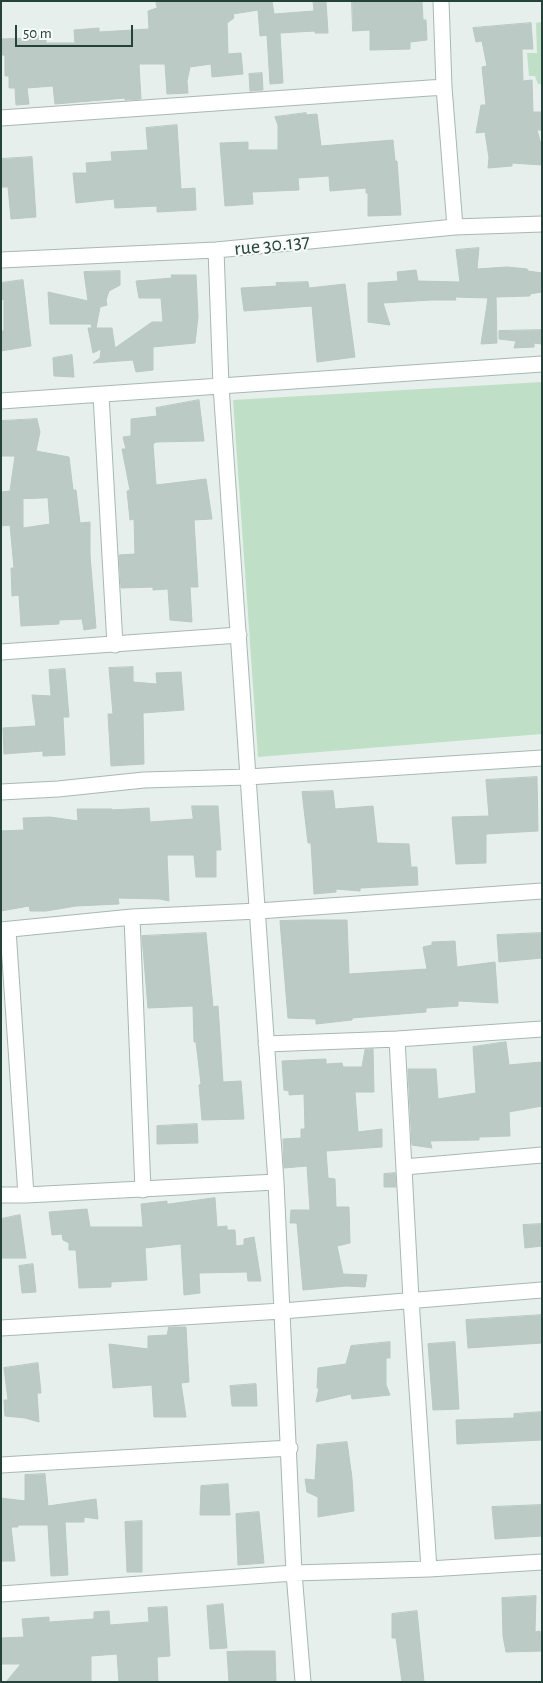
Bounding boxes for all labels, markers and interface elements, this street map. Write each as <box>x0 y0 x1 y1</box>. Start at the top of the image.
scale bar <box>18 15 135 47</box>
text: 50 m <box>23 26 52 41</box>
street label: rue 30.137 <box>233 229 311 261</box>

